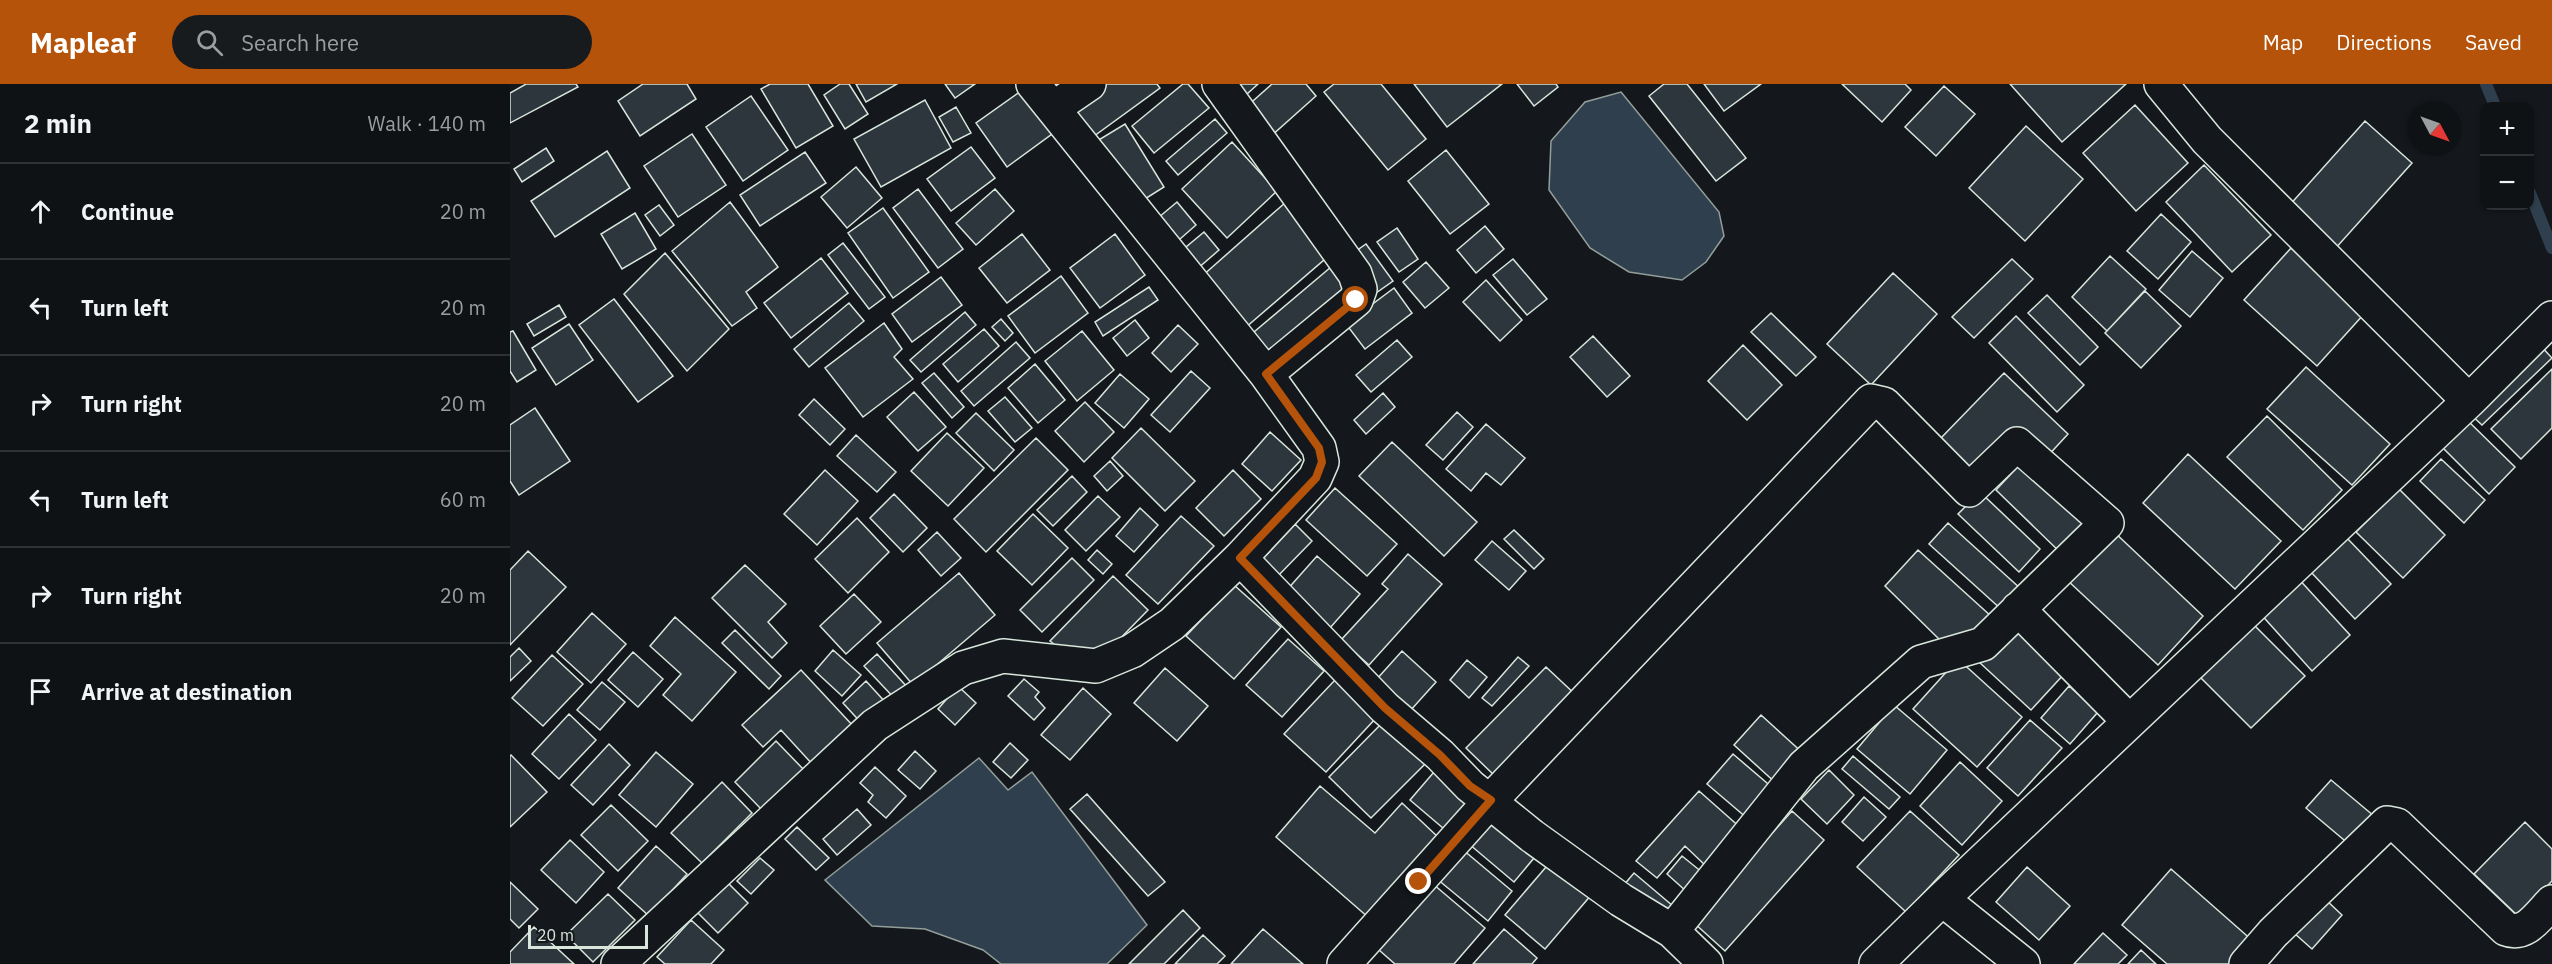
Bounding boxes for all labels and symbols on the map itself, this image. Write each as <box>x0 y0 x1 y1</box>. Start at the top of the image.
north arrow <box>2408 102 2462 156</box>
route start <box>1342 286 1368 312</box>
route end <box>1405 868 1431 894</box>
scale bar <box>528 922 648 950</box>

